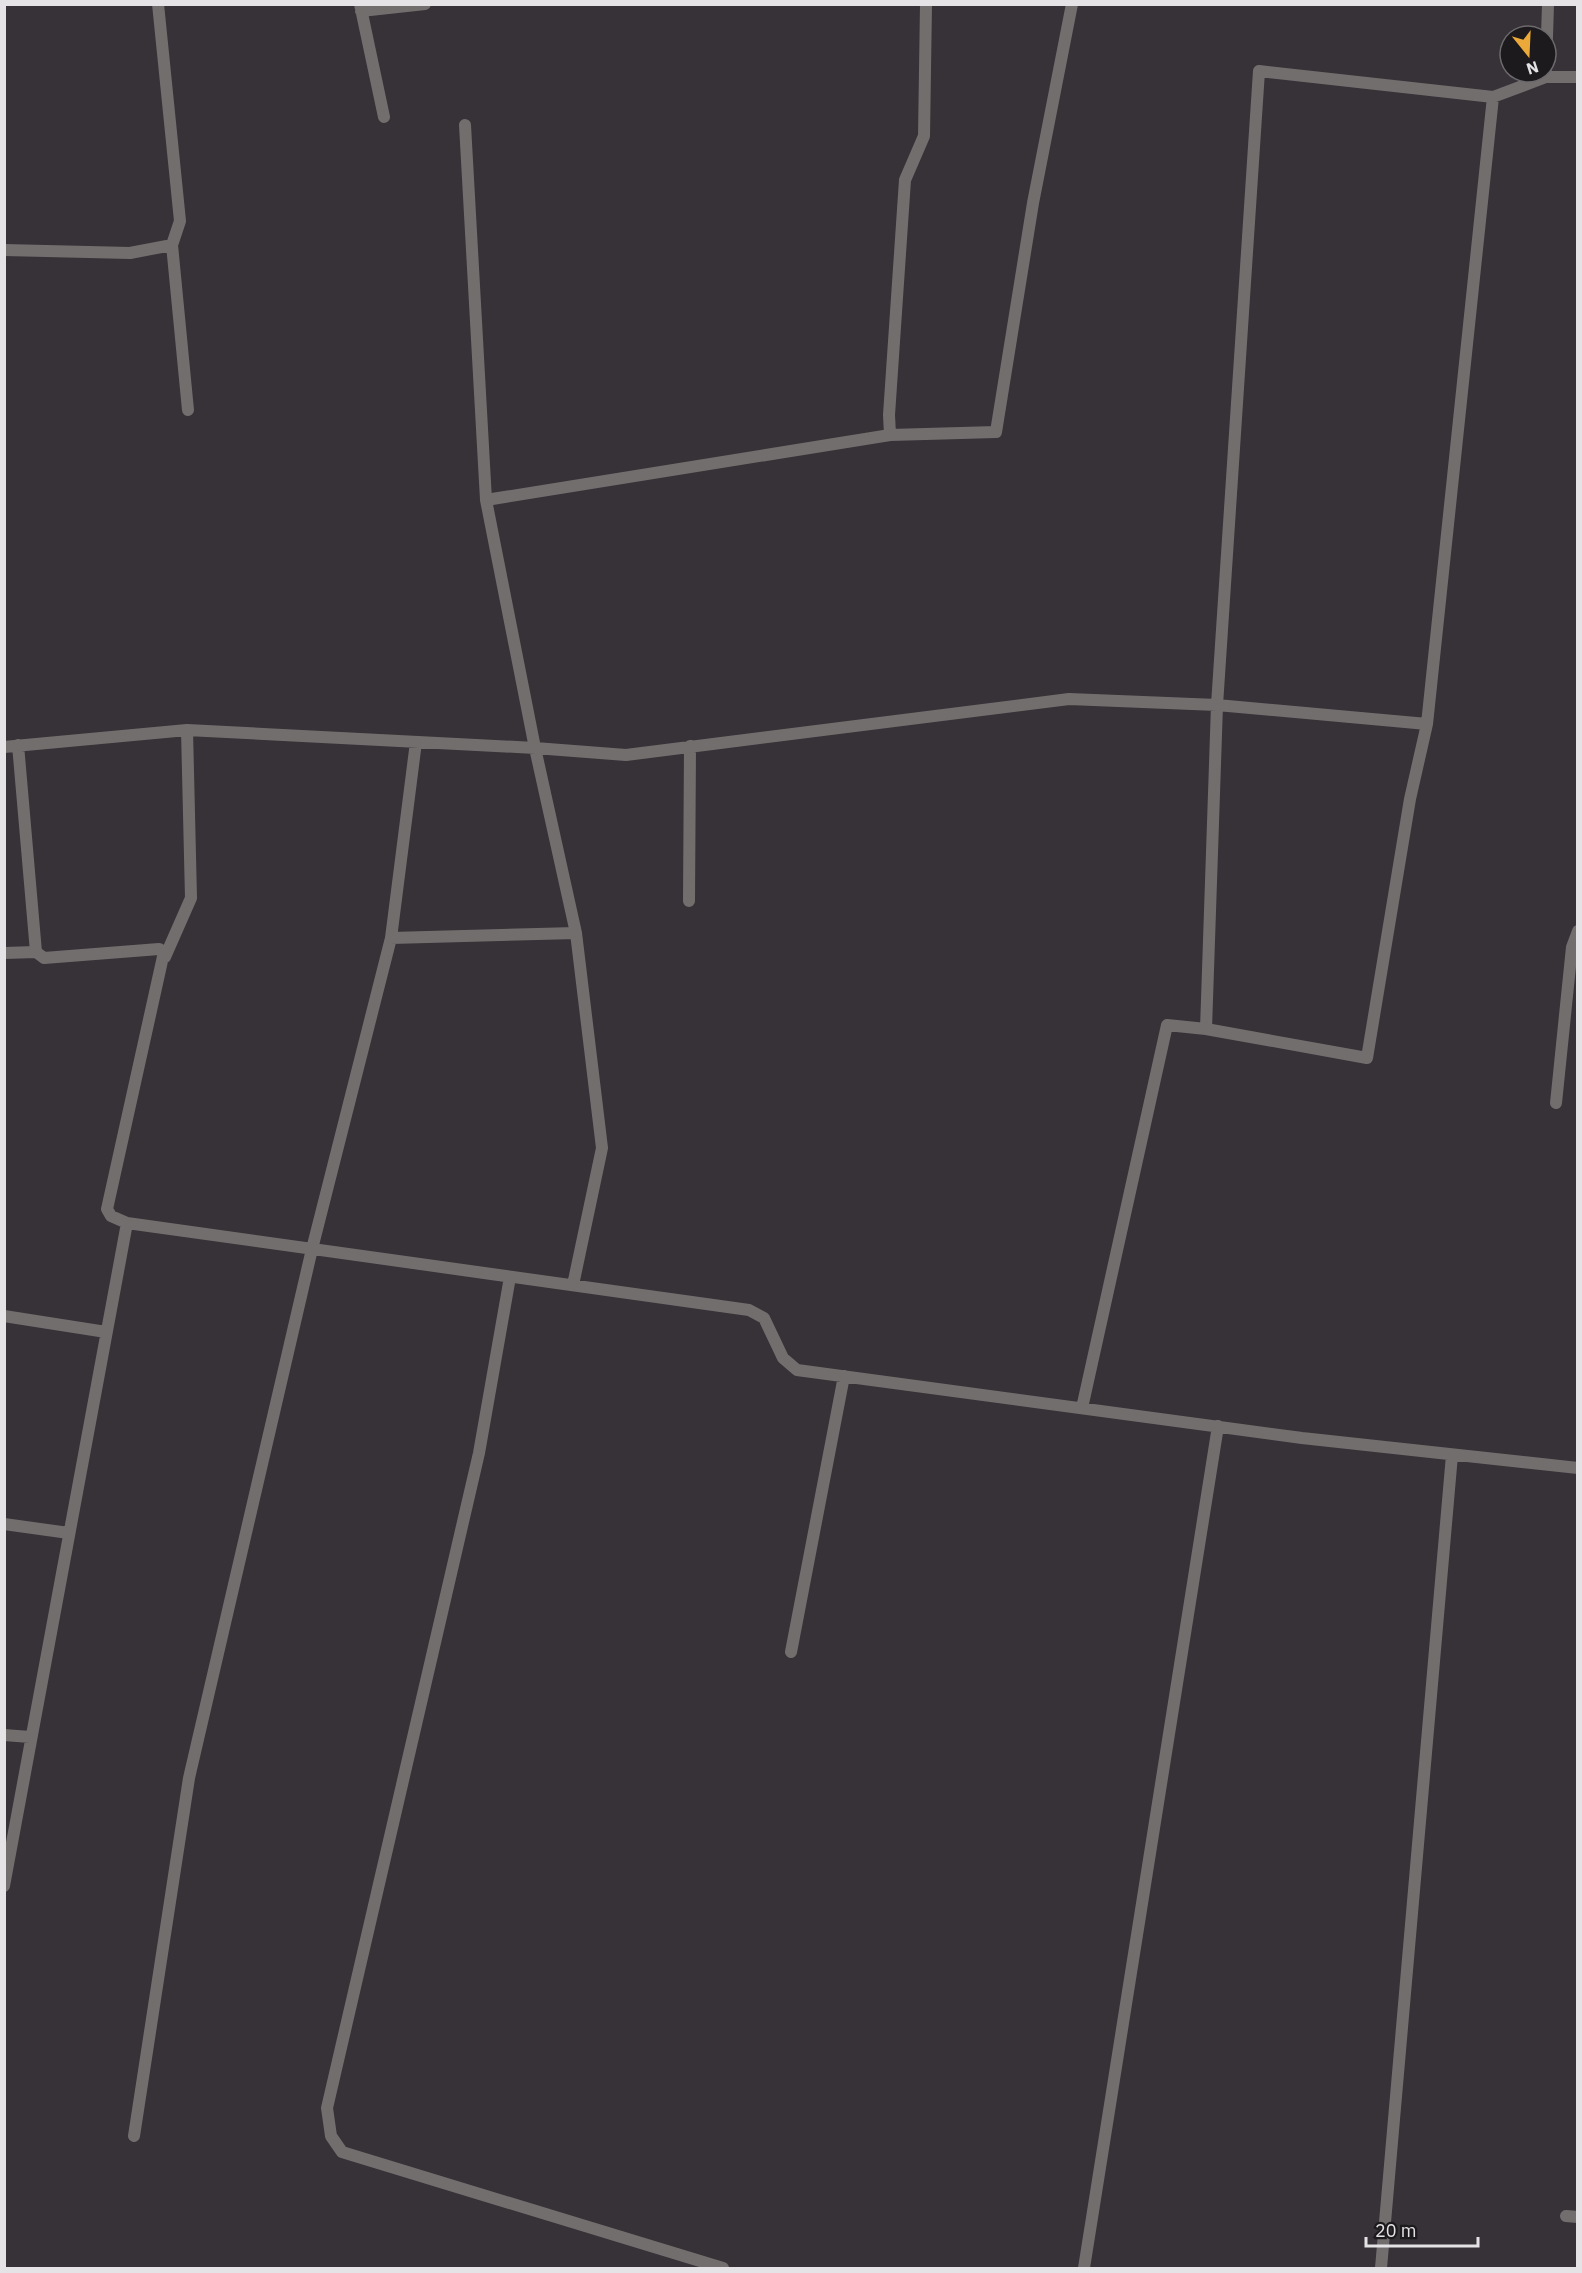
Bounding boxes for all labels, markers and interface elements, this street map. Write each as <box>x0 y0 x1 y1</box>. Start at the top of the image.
north arrow <box>1498 24 1558 84</box>
text: N <box>1524 57 1541 80</box>
scale bar <box>1366 2210 1478 2248</box>
text: 20 m <box>1375 2219 1417 2242</box>

